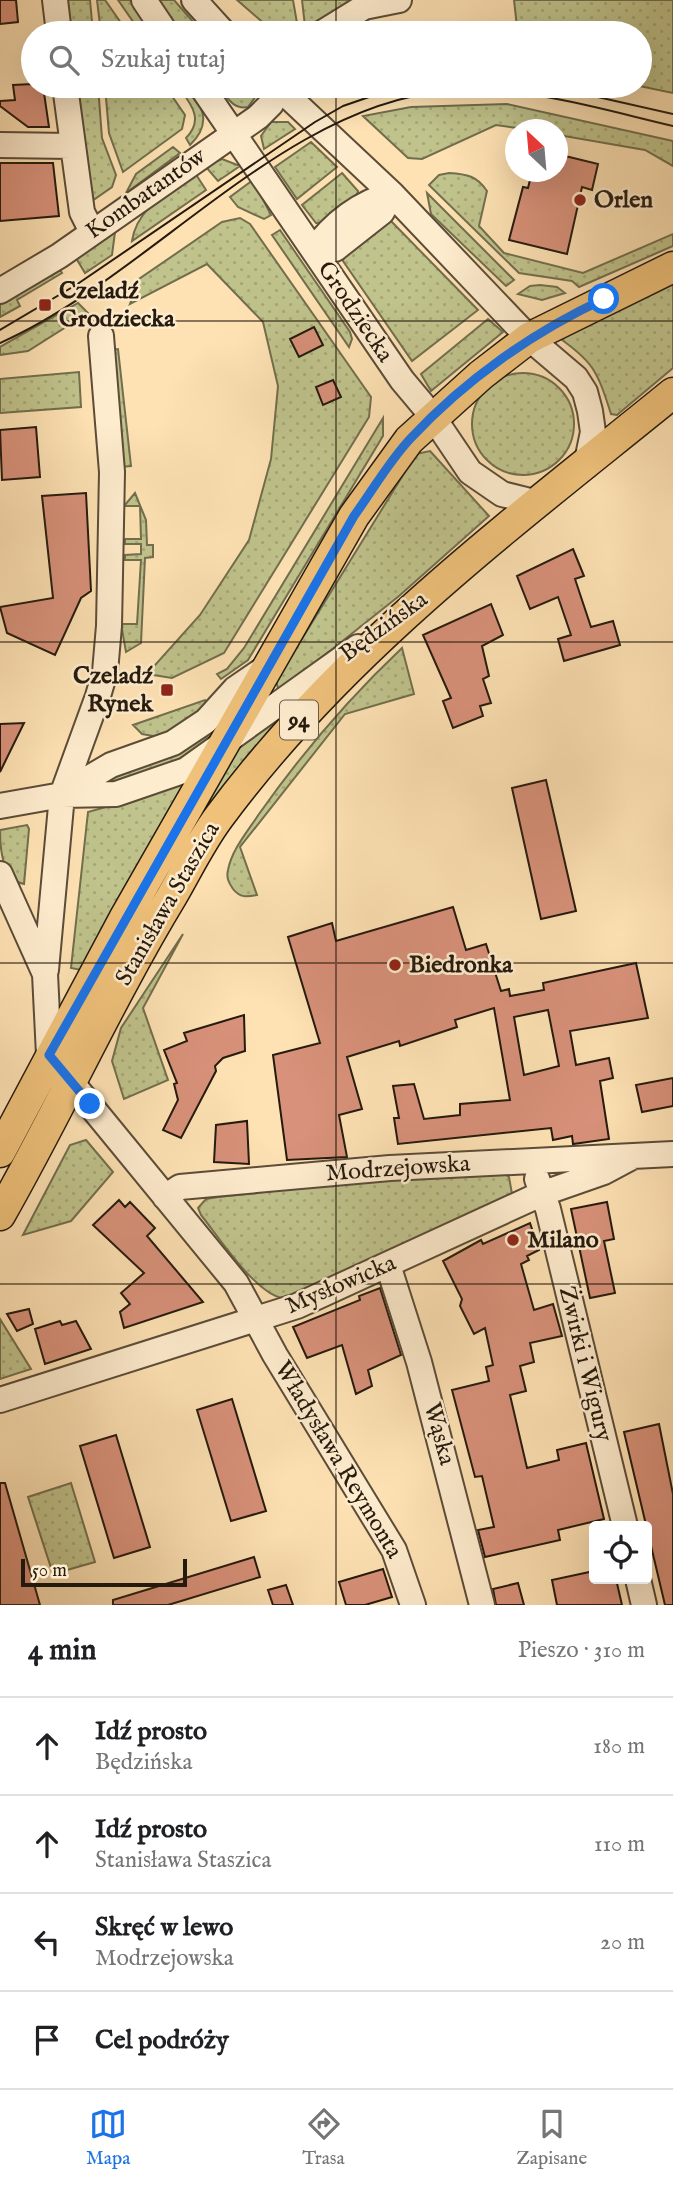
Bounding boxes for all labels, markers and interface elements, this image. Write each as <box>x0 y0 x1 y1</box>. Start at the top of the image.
search box <box>21 21 652 98</box>
icon: search <box>45 41 83 79</box>
text: Szukaj tutaj <box>101 43 226 76</box>
north arrow <box>505 119 568 182</box>
street label: Kombatantów <box>80 141 213 247</box>
place label: Orlen <box>594 185 653 216</box>
marker: Orlen <box>572 192 588 208</box>
street label: Grodziecka <box>310 255 401 369</box>
place label: Czeladź Grodziecka <box>59 276 175 335</box>
route start <box>588 283 619 314</box>
marker: Czeladź Grodziecka <box>37 297 53 313</box>
street label: Będzińska <box>334 584 435 669</box>
place label: Czeladź Rynek <box>73 661 154 720</box>
marker: Czeladź Rynek <box>159 682 175 698</box>
road number: 94 <box>280 700 318 740</box>
street label: Stanisława Staszica <box>109 816 228 991</box>
place label: Biedronka <box>409 950 513 981</box>
marker: Biedronka <box>387 957 403 973</box>
route end <box>74 1088 105 1119</box>
street label: Modrzejowska <box>325 1148 472 1190</box>
place label: Milano <box>527 1225 599 1256</box>
marker: Milano <box>505 1232 521 1248</box>
street label: Mysłowicka <box>281 1248 401 1322</box>
street label: Żwirki i Wigury <box>551 1283 619 1445</box>
street label: Władysława Reymonta <box>267 1356 410 1565</box>
street label: Wąska <box>416 1399 462 1469</box>
map controls <box>589 1521 652 1584</box>
button: locate <box>589 1521 652 1584</box>
scale bar <box>21 1556 187 1588</box>
text: 50 m <box>32 1559 67 1583</box>
text: 4 min <box>28 1632 96 1670</box>
text: Pieszo · 310 m <box>518 1636 645 1665</box>
text: Idź prosto <box>95 1715 207 1748</box>
icon: ahead <box>28 1727 66 1765</box>
text: 180 m <box>593 1732 645 1761</box>
text: Będzińska <box>95 1748 192 1777</box>
text: Idź prosto <box>95 1813 207 1846</box>
icon: ahead <box>28 1825 66 1863</box>
text: 110 m <box>594 1830 645 1859</box>
text: Stanisława Staszica <box>95 1846 271 1875</box>
text: Skręć w lewo <box>95 1911 233 1944</box>
icon: left <box>28 1923 66 1961</box>
text: 20 m <box>600 1928 645 1957</box>
text: Modrzejowska <box>95 1944 234 1973</box>
icon: arrive <box>28 2021 66 2059</box>
text: Cel podróży <box>95 2024 229 2057</box>
tab: Mapa <box>86 2105 130 2171</box>
tab: Trasa <box>302 2105 345 2171</box>
tab: Zapisane <box>517 2105 587 2171</box>

